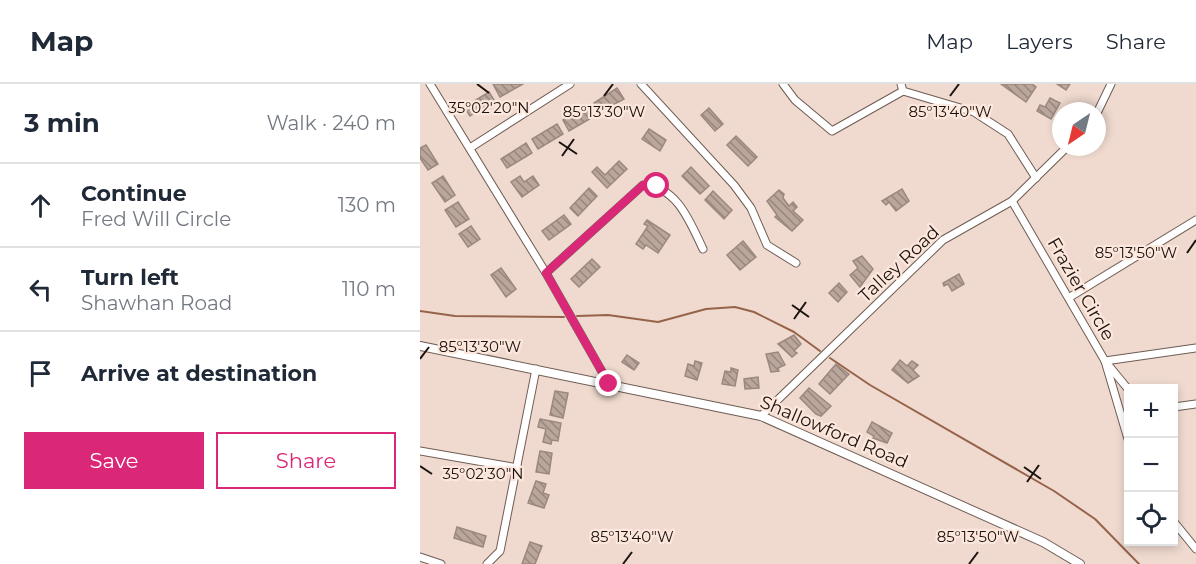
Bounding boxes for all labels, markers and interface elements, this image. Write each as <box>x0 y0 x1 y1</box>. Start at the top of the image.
text: Map <box>30 24 93 58</box>
text: Map <box>926 29 973 54</box>
text: Layers <box>1006 29 1073 54</box>
text: Share <box>1106 29 1166 54</box>
text: 35°02'20"N <box>448 98 530 117</box>
text: 85°13'30"W <box>563 102 646 121</box>
text: 85°13'40"W <box>908 102 992 121</box>
north arrow <box>1052 102 1106 156</box>
text: 3 min <box>24 107 100 139</box>
text: Walk · 240 m <box>266 111 396 135</box>
route start <box>643 172 669 198</box>
text: Continue <box>81 180 187 207</box>
icon: ahead <box>24 189 57 222</box>
text: 130 m <box>338 193 396 217</box>
text: Fred Will Circle <box>81 207 231 231</box>
street label: Talley Road <box>854 221 944 307</box>
street label: Frazier Circle <box>1043 234 1119 345</box>
text: 85°13'50"W <box>1095 243 1178 262</box>
text: Turn left <box>81 264 179 291</box>
icon: left <box>24 273 57 306</box>
text: 110 m <box>342 277 396 301</box>
text: Shawhan Road <box>81 291 232 315</box>
text: 85°13'30"W <box>439 337 522 356</box>
icon: arrive <box>24 357 57 390</box>
text: Arrive at destination <box>81 360 317 387</box>
route end <box>595 370 621 396</box>
map controls <box>1124 384 1178 546</box>
button: + <box>1124 384 1178 438</box>
street label: Shallowford Road <box>757 391 911 473</box>
button: Save <box>24 432 204 489</box>
button: Share <box>216 432 396 489</box>
button: − <box>1124 438 1178 492</box>
text: 35°02'30"N <box>443 464 523 483</box>
button: locate <box>1124 492 1178 546</box>
text: 85°13'40"W <box>590 527 674 546</box>
text: 85°13'50"W <box>937 527 1020 546</box>

